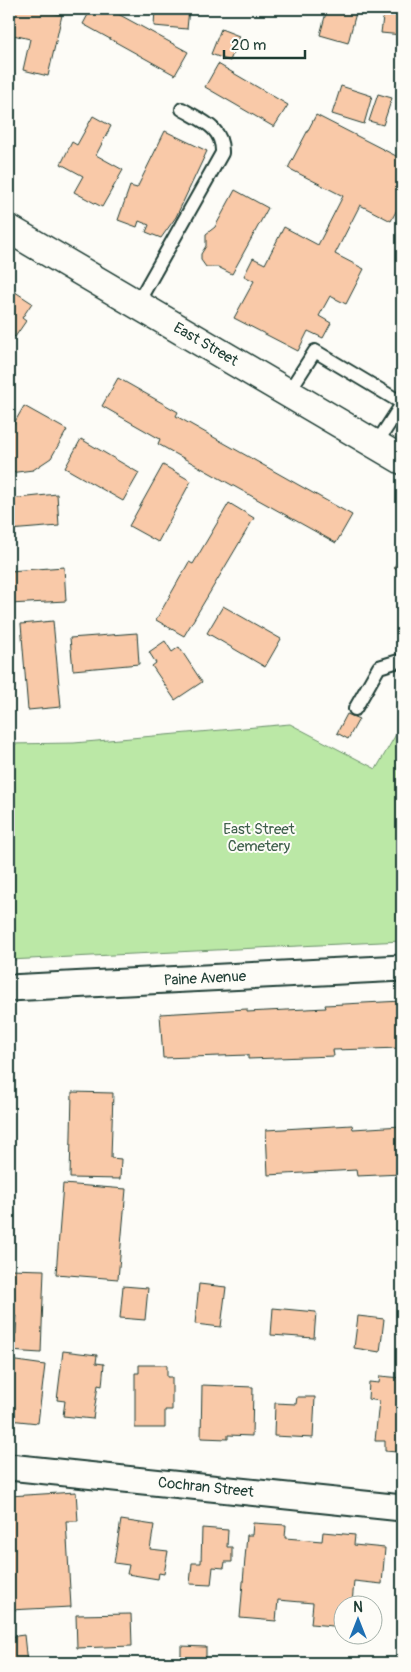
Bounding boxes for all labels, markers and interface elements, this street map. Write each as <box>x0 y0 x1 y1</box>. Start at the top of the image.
scale bar <box>224 28 305 60</box>
text: 20 m <box>231 36 266 55</box>
street label: East Street <box>170 318 242 371</box>
park label: East Street Cemetery <box>223 820 296 856</box>
street label: Paine Avenue <box>163 967 247 990</box>
street label: Cochran Street <box>157 1473 256 1502</box>
north arrow <box>334 1594 384 1644</box>
text: N <box>353 1599 363 1616</box>

